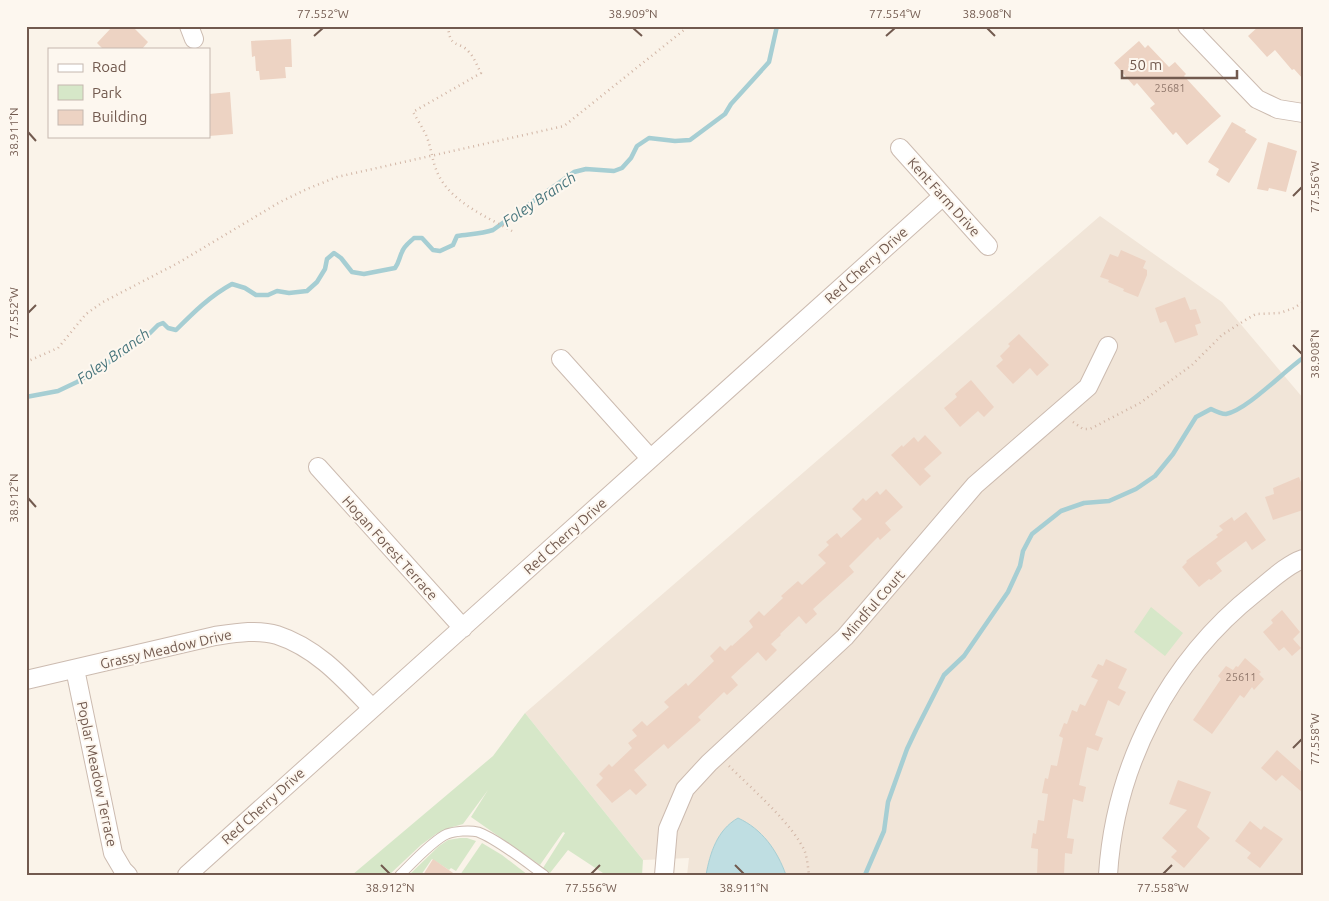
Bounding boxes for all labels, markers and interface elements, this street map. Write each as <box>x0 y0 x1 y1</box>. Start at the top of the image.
text: 77.552°W <box>297 7 349 20</box>
text: 38.909°N <box>608 7 658 20</box>
text: 77.554°W <box>869 7 921 20</box>
text: 38.908°N <box>962 7 1012 20</box>
legend <box>48 48 210 138</box>
scale bar <box>1122 48 1236 80</box>
text: 50 m <box>1129 56 1162 73</box>
text: Road <box>92 58 127 75</box>
house number: 25681 <box>1154 82 1186 94</box>
text: Park <box>92 84 122 101</box>
text: 38.911°N <box>7 107 20 157</box>
text: Building <box>92 108 147 125</box>
street label: Kent Farm Drive <box>904 154 984 240</box>
text: 77.556°W <box>1308 161 1321 213</box>
water label: Foley Branch <box>499 168 579 230</box>
street label: Red Cherry Drive <box>821 224 911 306</box>
text: 77.552°W <box>7 287 20 339</box>
water label: Foley Branch <box>73 325 153 387</box>
text: 38.908°N <box>1308 329 1321 379</box>
text: 38.912°N <box>7 473 20 523</box>
street label: Hogan Forest Terrace <box>339 493 441 603</box>
street label: Red Cherry Drive <box>520 495 610 577</box>
street label: Mindful Court <box>838 566 908 643</box>
street label: Grassy Meadow Drive <box>99 626 233 672</box>
house number: 25611 <box>1225 671 1257 683</box>
street label: Poplar Meadow Terrace <box>74 700 120 848</box>
text: 77.558°W <box>1308 713 1321 765</box>
street label: Red Cherry Drive <box>218 765 308 847</box>
text: 38.912°N <box>365 881 415 894</box>
text: 77.556°W <box>565 881 617 894</box>
text: 38.911°N <box>719 881 769 894</box>
text: 77.558°W <box>1137 881 1189 894</box>

